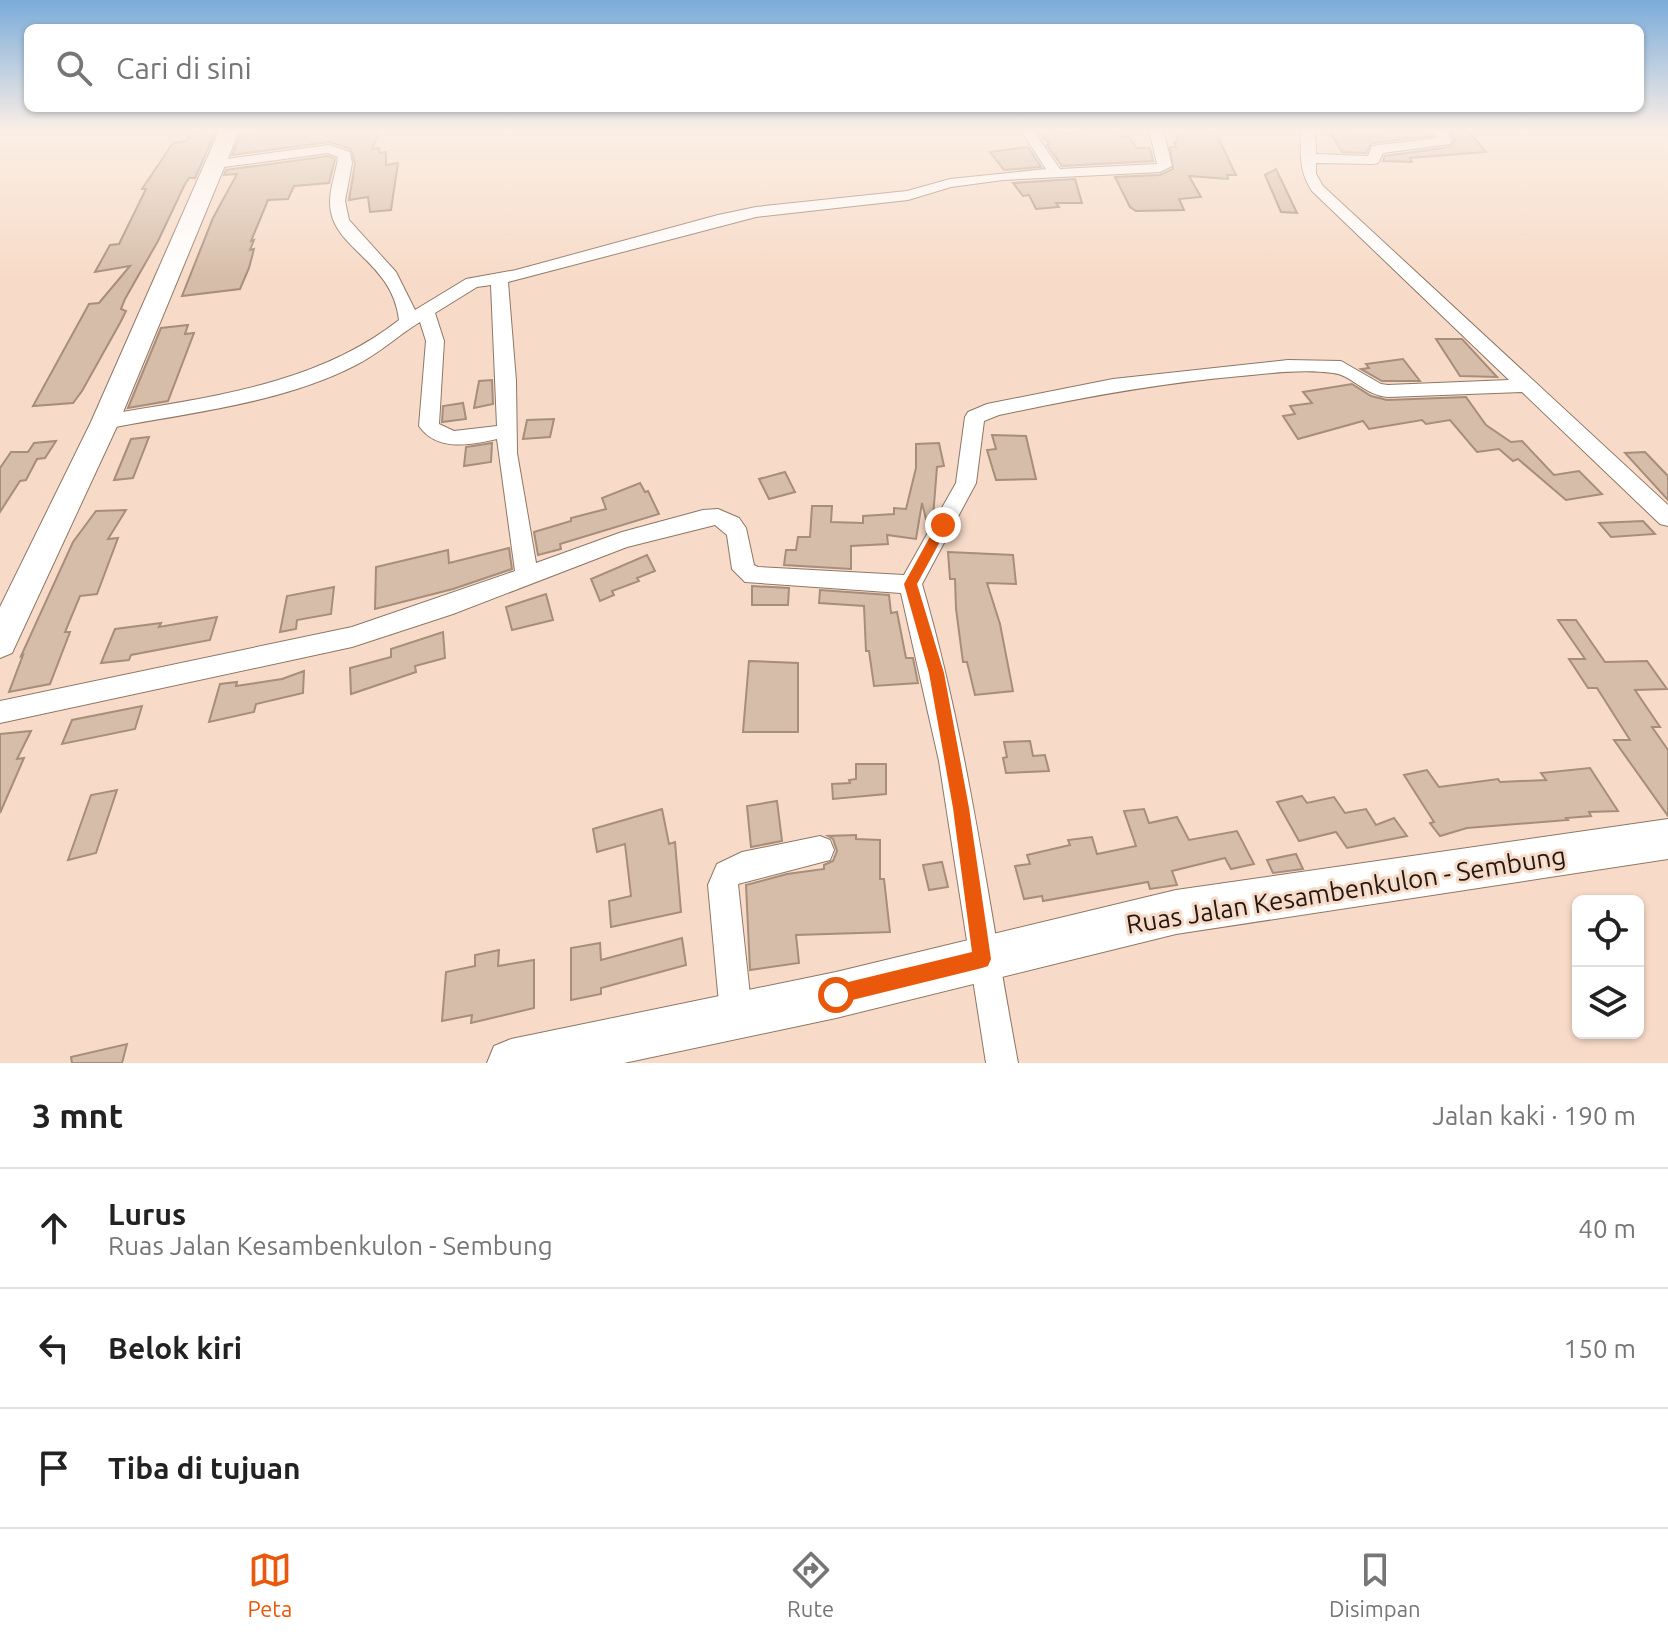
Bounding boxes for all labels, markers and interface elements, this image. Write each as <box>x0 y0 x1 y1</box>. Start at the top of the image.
search box <box>24 24 1644 112</box>
icon: search <box>52 46 96 90</box>
text: Cari di sini <box>116 51 252 85</box>
route end <box>925 507 961 543</box>
street label: Ruas Jalan Kesambenkulon - Sembung <box>1124 840 1568 939</box>
map controls <box>1572 895 1644 1039</box>
button: locate <box>1572 895 1644 967</box>
button: layers <box>1572 967 1644 1039</box>
route start <box>818 977 854 1013</box>
text: 3 mnt <box>32 1096 123 1134</box>
text: Jalan kaki · 190 m <box>1432 1101 1636 1130</box>
text: Lurus <box>108 1197 186 1231</box>
icon: ahead <box>32 1206 76 1250</box>
text: 40 m <box>1578 1214 1636 1243</box>
text: Ruas Jalan Kesambenkulon - Sembung <box>108 1231 553 1260</box>
icon: left <box>32 1326 76 1370</box>
text: Belok kiri <box>108 1331 242 1365</box>
text: 150 m <box>1564 1334 1636 1363</box>
icon: arrive <box>32 1446 76 1490</box>
text: Tiba di tujuan <box>108 1451 301 1485</box>
tab: Peta <box>247 1548 292 1621</box>
tab: Rute <box>787 1548 834 1621</box>
tab: Disimpan <box>1329 1548 1421 1621</box>

